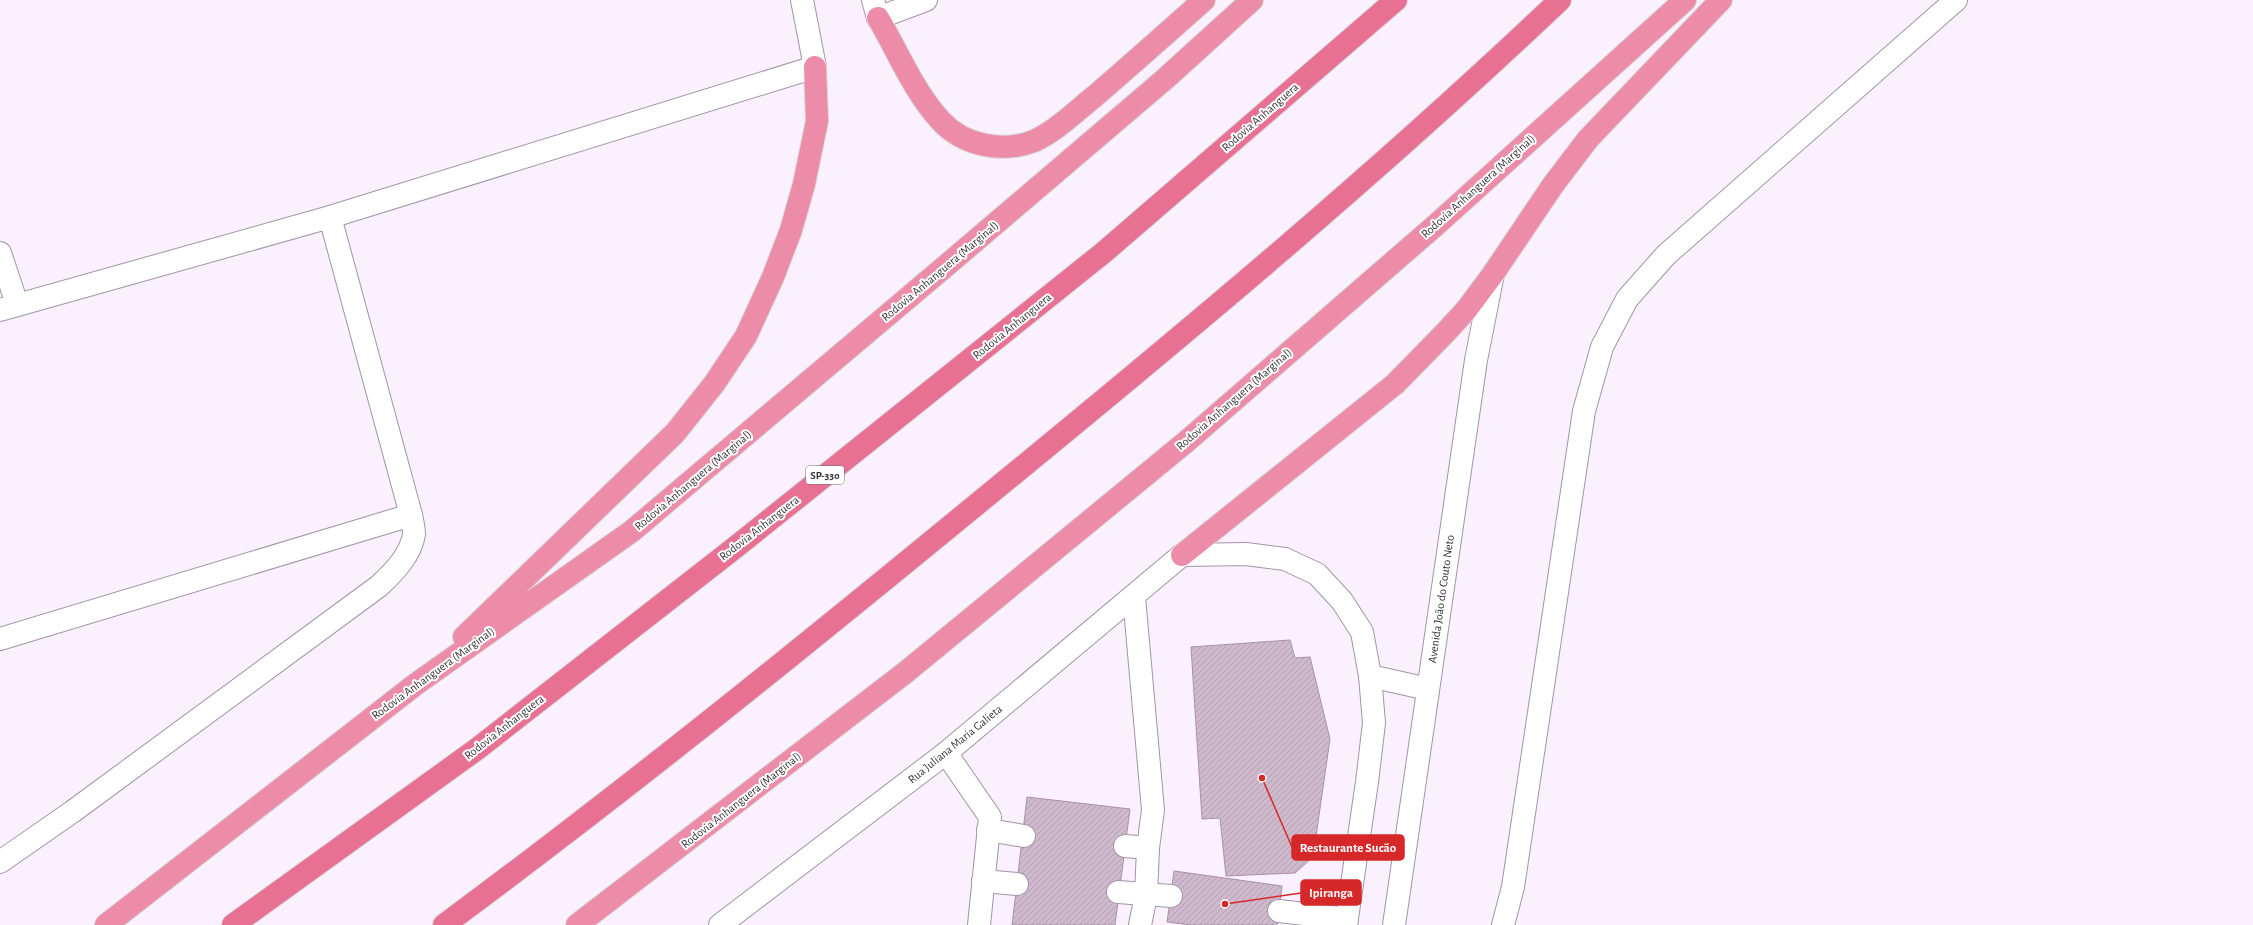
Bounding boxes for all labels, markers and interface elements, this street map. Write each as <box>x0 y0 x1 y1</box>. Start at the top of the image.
street label: Rodovia Anhanguera <box>1219 80 1301 153</box>
street label: Rodovia Anhanguera (Marginal) <box>1419 132 1537 240</box>
street label: Rodovia Anhanguera (Marginal) <box>879 219 1001 323</box>
street label: Rodovia Anhanguera <box>970 290 1054 361</box>
street label: Rodovia Anhanguera (Marginal) <box>1174 346 1294 452</box>
street label: Rodovia Anhanguera (Marginal) <box>632 428 754 532</box>
road number: SP-330 <box>806 466 844 484</box>
street label: Rodovia Anhanguera <box>717 493 801 563</box>
street label: Avenida João do Couto Neto <box>1426 534 1456 664</box>
street label: Rodovia Anhanguera (Marginal) <box>369 625 497 721</box>
street label: Rodovia Anhanguera <box>462 692 546 762</box>
street label: Rua Juliana Maria Galieta <box>906 702 1005 786</box>
street label: Rodovia Anhanguera (Marginal) <box>679 750 803 850</box>
callout: Restaurante Sucão <box>1292 835 1404 860</box>
text: Restaurante Sucão <box>1300 842 1397 855</box>
callout: Ipiranga <box>1301 880 1361 905</box>
text: Ipiranga <box>1309 887 1353 900</box>

